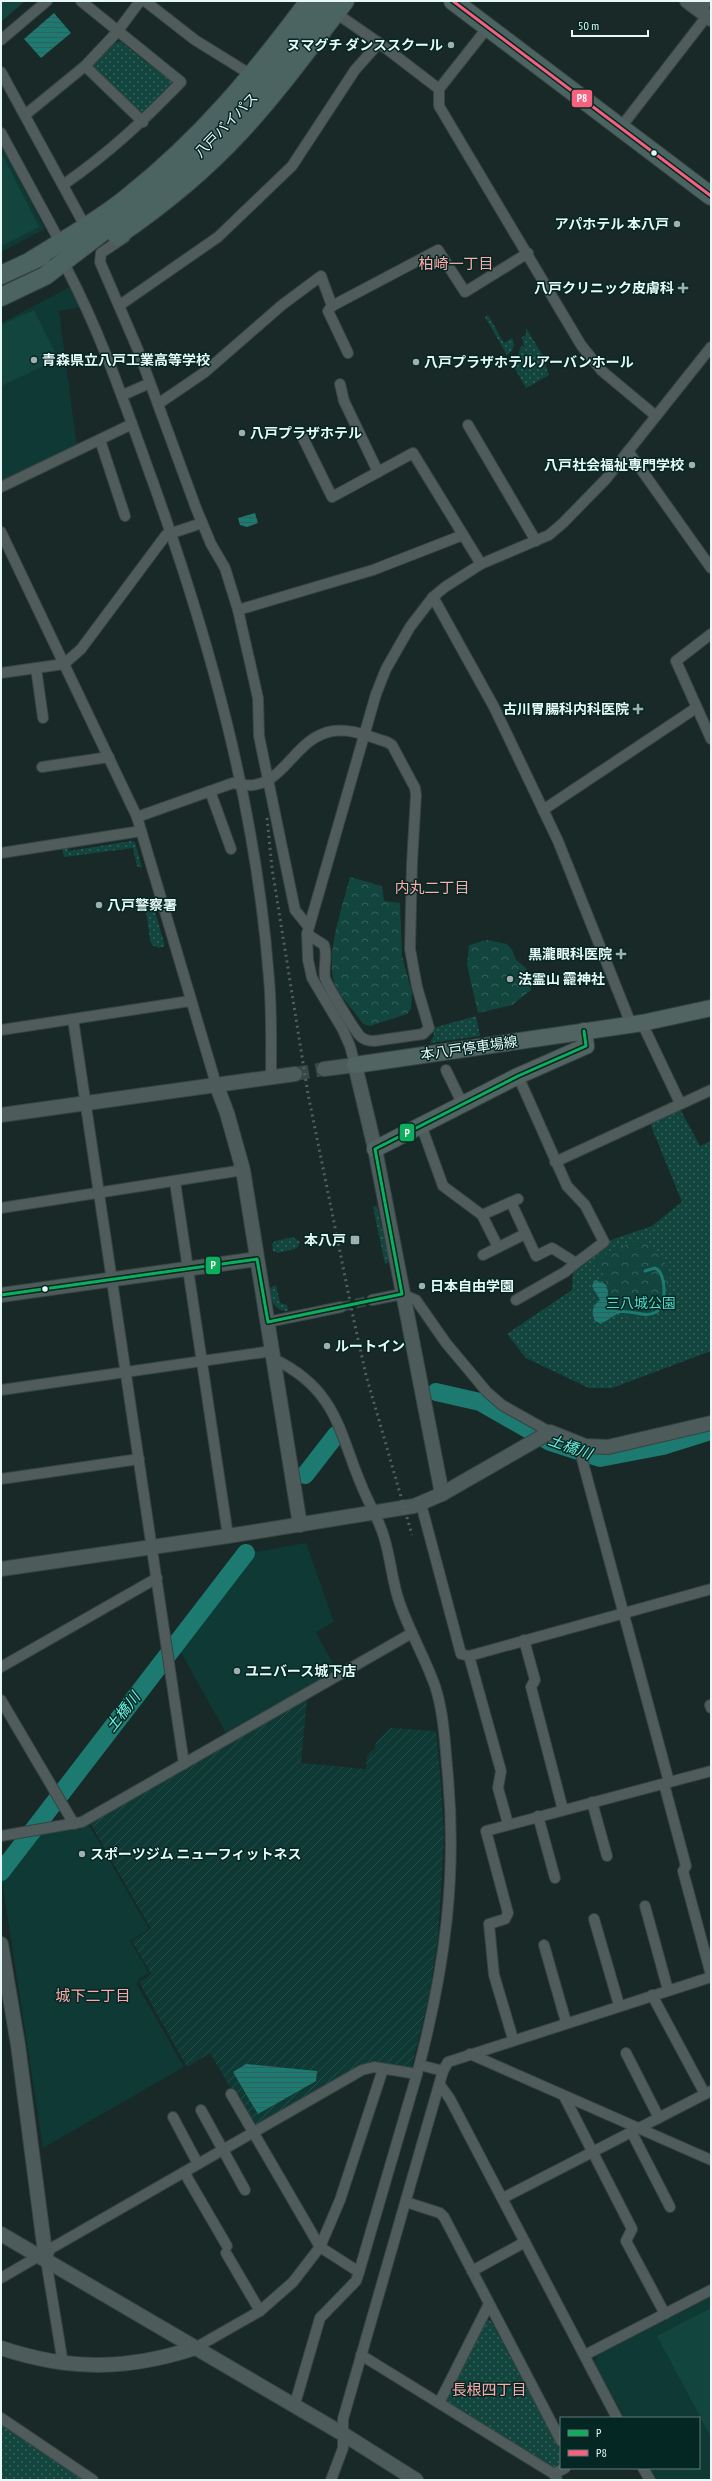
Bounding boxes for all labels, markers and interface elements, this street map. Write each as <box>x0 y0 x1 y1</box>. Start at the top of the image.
scale bar <box>572 12 648 38</box>
text: 50 m <box>578 18 599 33</box>
place label: ヌマグチ ダンススクール <box>286 36 443 54</box>
marker: ヌマグチ ダンススクール <box>446 40 456 50</box>
street label: 八戸バイパス <box>190 89 262 161</box>
line badge: P8 <box>571 89 593 108</box>
text: P8 <box>577 91 587 105</box>
unlabelled marker <box>649 148 659 158</box>
place label: アパホテル 本八戸 <box>554 215 669 233</box>
marker: アパホテル 本八戸 <box>672 219 682 229</box>
district label: 柏崎一丁目 <box>418 254 494 273</box>
place label: 八戸クリニック皮膚科 <box>534 279 674 297</box>
marker: 八戸クリニック皮膚科 <box>677 282 689 294</box>
place label: 青森県立八戸工業高等学校 <box>42 351 210 369</box>
place label: 八戸プラザホテルアーバンホール <box>424 353 634 371</box>
marker: 青森県立八戸工業高等学校 <box>29 355 39 365</box>
marker: 八戸プラザホテルアーバンホール <box>411 357 421 367</box>
place label: 八戸プラザホテル <box>250 424 362 442</box>
marker: 八戸プラザホテル <box>237 428 247 438</box>
place label: 八戸社会福祉専門学校 <box>544 456 684 474</box>
marker: 八戸社会福祉専門学校 <box>687 460 697 470</box>
place label: 古川胃腸科内科医院 <box>503 700 629 718</box>
marker: 古川胃腸科内科医院 <box>632 703 644 715</box>
district label: 内丸二丁目 <box>394 878 470 897</box>
place label: 八戸警察署 <box>107 896 177 914</box>
marker: 八戸警察署 <box>94 900 104 910</box>
place label: 黒瀧眼科医院 <box>528 945 612 963</box>
marker: 黒瀧眼科医院 <box>615 948 627 960</box>
place label: 法霊山 龗神社 <box>518 970 605 988</box>
marker: 法霊山 龗神社 <box>505 974 515 984</box>
street label: 本八戸停車場線 <box>419 1032 519 1064</box>
line badge: P <box>399 1123 415 1142</box>
text: P <box>404 1126 410 1140</box>
place label: 本八戸 <box>304 1231 346 1249</box>
marker: 本八戸 <box>349 1234 361 1246</box>
line badge: P <box>205 1256 221 1275</box>
text: P <box>210 1258 216 1272</box>
place label: 日本自由学園 <box>430 1277 514 1295</box>
marker: 日本自由学園 <box>417 1281 427 1291</box>
unlabelled marker <box>40 1284 50 1294</box>
park label: 三八城公園 <box>606 1294 676 1312</box>
place label: ルートイン <box>335 1337 405 1355</box>
marker: ルートイン <box>322 1341 332 1351</box>
water label: 土橋川 <box>546 1430 596 1464</box>
place label: ユニバース城下店 <box>245 1662 356 1680</box>
marker: ユニバース城下店 <box>232 1666 242 1676</box>
water label: 土橋川 <box>101 1687 145 1735</box>
place label: スポーツジム ニューフィットネス <box>90 1845 301 1863</box>
marker: スポーツジム ニューフィットネス <box>77 1849 87 1859</box>
district label: 城下二丁目 <box>55 1986 131 2005</box>
district label: 長根四丁目 <box>451 2380 527 2399</box>
legend <box>560 2417 700 2469</box>
text: P <box>596 2425 602 2440</box>
text: P8 <box>596 2445 607 2460</box>

